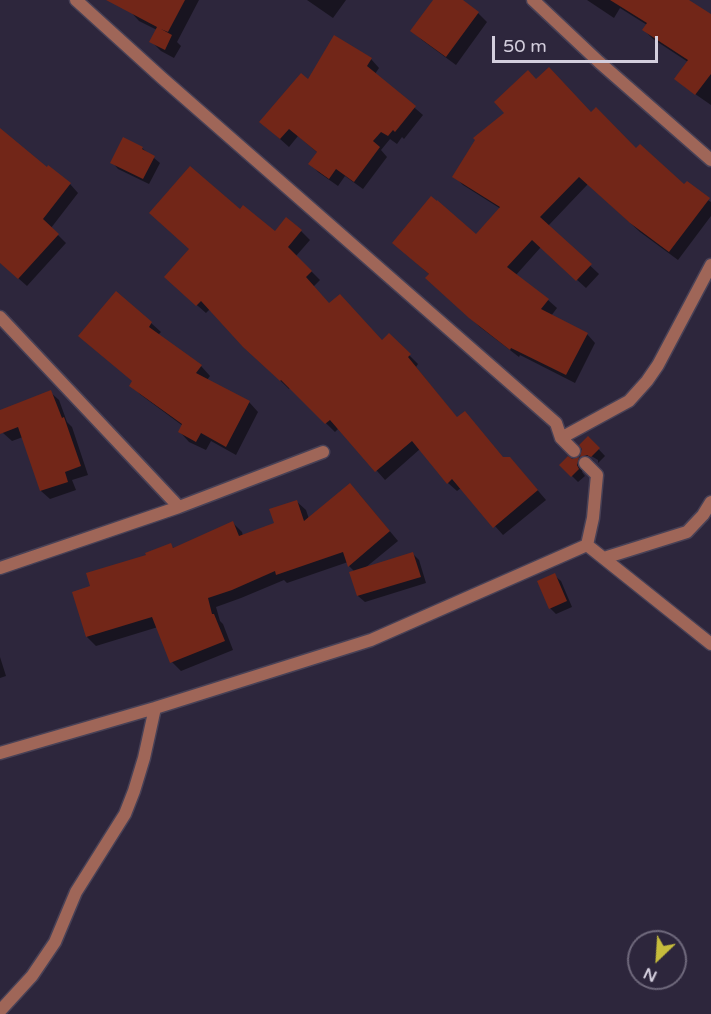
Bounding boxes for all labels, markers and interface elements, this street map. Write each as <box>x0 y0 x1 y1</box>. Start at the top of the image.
scale bar <box>495 24 662 62</box>
text: 50 m <box>503 35 547 57</box>
north arrow <box>627 930 687 990</box>
text: N <box>640 963 660 986</box>

